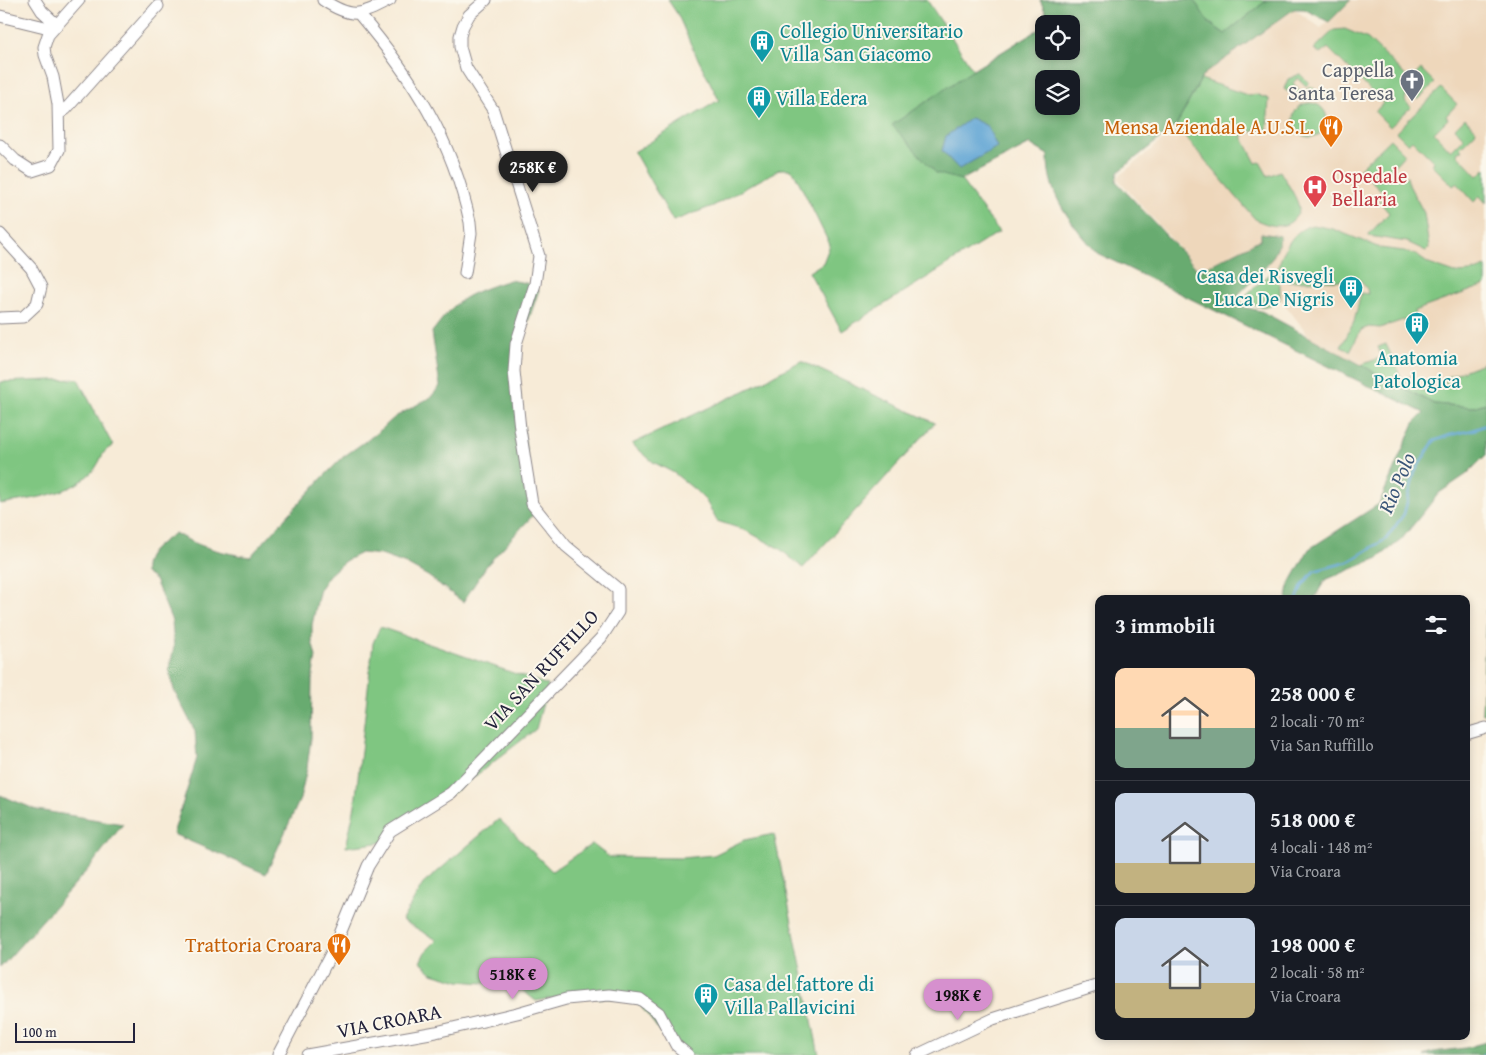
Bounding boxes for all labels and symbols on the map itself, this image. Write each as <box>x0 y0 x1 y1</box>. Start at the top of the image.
place label: Collegio Universitario Villa San Giacomo <box>780 16 963 68</box>
building icon: Collegio Universitario Villa San Giacomo <box>749 29 775 63</box>
place label: Cappella Santa Teresa <box>1288 55 1395 107</box>
church icon: Cappella Santa Teresa <box>1399 68 1425 102</box>
place label: Villa Edera <box>776 83 868 112</box>
building icon: Villa Edera <box>746 85 772 119</box>
place label: Mensa Aziendale A.U.S.L. <box>1104 112 1314 141</box>
restaurant icon: Mensa Aziendale A.U.S.L. <box>1318 114 1344 148</box>
pin: 258K € <box>492 150 574 193</box>
place label: Ospedale Bellaria <box>1332 161 1407 213</box>
hospital icon: Ospedale Bellaria <box>1302 174 1328 208</box>
place label: Casa dei Risvegli - Luca De Nigris <box>1197 261 1334 313</box>
building icon: Casa dei Risvegli - Luca De Nigris <box>1338 275 1364 309</box>
building icon: Anatomia Patologica <box>1404 311 1430 345</box>
place label: Anatomia Patologica <box>1373 343 1461 395</box>
water label: Rio Polo <box>1370 448 1423 519</box>
street label: VIA SAN RUFFILLO <box>476 602 605 737</box>
place label: Trattoria Croara <box>185 930 323 959</box>
restaurant icon: Trattoria Croara <box>326 932 352 966</box>
pin: 518K € <box>472 958 554 1000</box>
place label: Casa del fattore di Villa Pallavicini <box>724 969 875 1021</box>
pin: 198K € <box>917 978 999 1021</box>
building icon: Casa del fattore di Villa Pallavicini <box>693 982 719 1016</box>
street label: VIA CROARA <box>334 996 443 1045</box>
scale bar <box>15 1020 135 1043</box>

